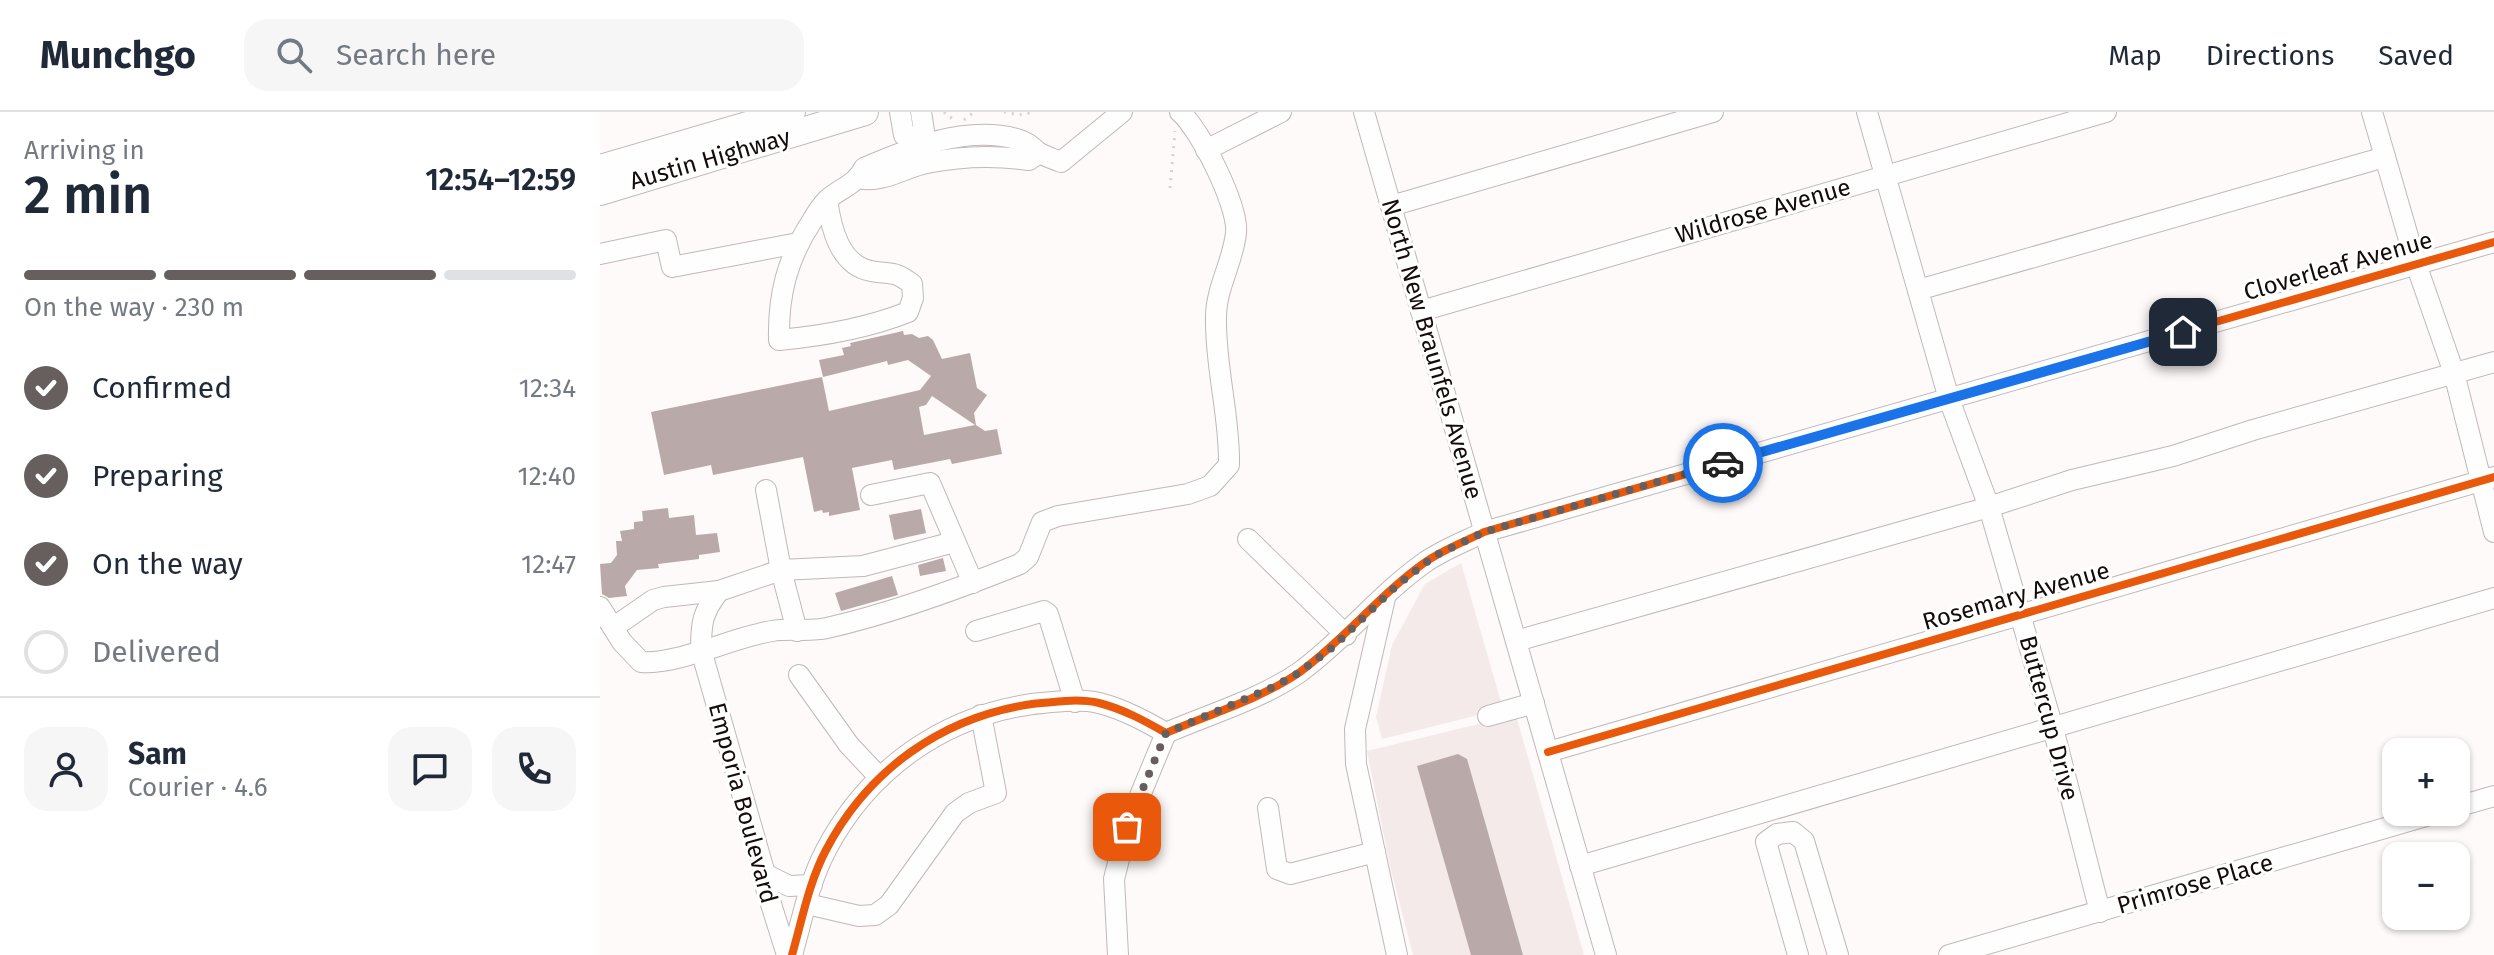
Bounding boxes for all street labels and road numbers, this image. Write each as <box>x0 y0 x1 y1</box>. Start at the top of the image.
street label: Austin Highway <box>626 123 794 195</box>
street label: Wildrose Avenue <box>1672 173 1854 249</box>
street label: North New Braunfels Avenue <box>1376 196 1488 502</box>
street label: Cloverleaf Avenue <box>2240 226 2436 306</box>
street label: Rosemary Avenue <box>1919 556 2113 636</box>
street label: Buttercup Drive <box>2014 633 2084 803</box>
street label: Emporia Boulevard <box>703 700 783 906</box>
street label: Primrose Place <box>2114 848 2276 920</box>

